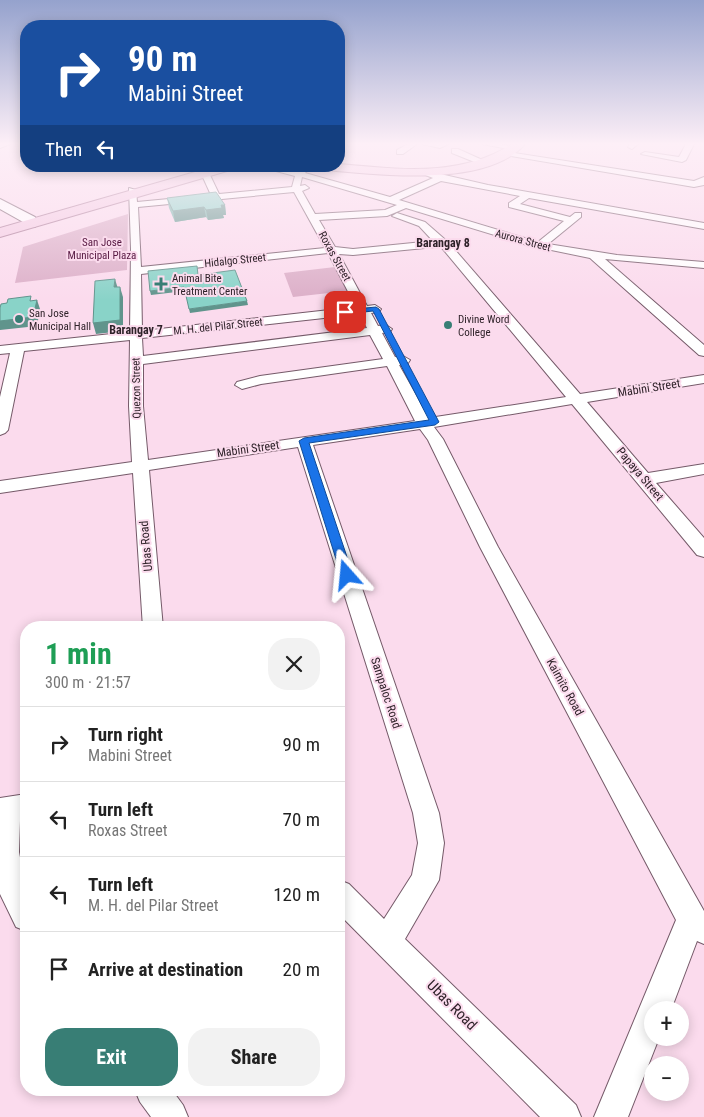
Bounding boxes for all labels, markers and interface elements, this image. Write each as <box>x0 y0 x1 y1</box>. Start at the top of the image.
text: 90 m <box>128 39 197 80</box>
icon: right <box>45 40 110 105</box>
text: Mabini Street <box>128 81 243 106</box>
icon: left <box>92 135 120 163</box>
text: Then <box>45 138 82 161</box>
street label: Aurora Street <box>494 227 552 254</box>
street label: Roxas Street <box>316 229 354 283</box>
park label: San Jose Municipal Plaza <box>68 236 136 262</box>
district label: Barangay 8 <box>416 236 470 250</box>
street label: Hidalgo Street <box>204 251 266 270</box>
place label: Animal Bite Treatment Center <box>172 272 248 298</box>
marker: Animal Bite Treatment Center <box>154 277 168 291</box>
pin <box>324 291 366 333</box>
icon: arrive <box>331 298 359 326</box>
place label: San Jose Municipal Hall <box>29 307 91 333</box>
marker: San Jose Municipal Hall <box>13 313 25 325</box>
place label: Divine Word College <box>458 313 509 339</box>
street label: M. H. del Pilar Street <box>173 315 263 338</box>
marker: Divine Word College <box>442 319 454 331</box>
district label: Barangay 7 <box>109 323 163 337</box>
street label: Quezon Street <box>129 357 144 419</box>
street label: Mabini Street <box>617 376 682 400</box>
street label: Mabini Street <box>216 438 281 460</box>
street label: Papaya Street <box>614 444 667 504</box>
street label: Ubas Road <box>137 520 155 572</box>
position arrow <box>320 548 372 600</box>
text: 1 min <box>45 636 112 671</box>
button: close <box>268 638 320 690</box>
street label: Sampaloc Road <box>368 656 404 730</box>
street label: Kaimito Road <box>544 656 586 718</box>
text: 300 m · 21:57 <box>45 673 131 692</box>
text: Turn right <box>88 723 163 746</box>
icon: right <box>45 730 73 758</box>
text: 90 m <box>283 733 320 756</box>
text: Mabini Street <box>88 746 172 765</box>
text: Turn left <box>88 798 153 821</box>
icon: left <box>45 805 73 833</box>
text: 70 m <box>283 808 320 831</box>
text: Roxas Street <box>88 821 168 840</box>
text: Turn left <box>88 873 153 896</box>
icon: left <box>45 880 73 908</box>
text: 120 m <box>273 883 320 906</box>
text: M. H. del Pilar Street <box>88 896 218 915</box>
icon: arrive <box>45 955 73 983</box>
text: Arrive at destination <box>88 958 243 981</box>
text: 20 m <box>283 958 320 981</box>
street label: Ubas Road <box>423 976 481 1034</box>
map controls <box>644 1001 689 1101</box>
button: + <box>644 1001 689 1046</box>
button: Exit <box>45 1028 178 1086</box>
button: Share <box>188 1028 320 1086</box>
button: − <box>644 1056 689 1101</box>

